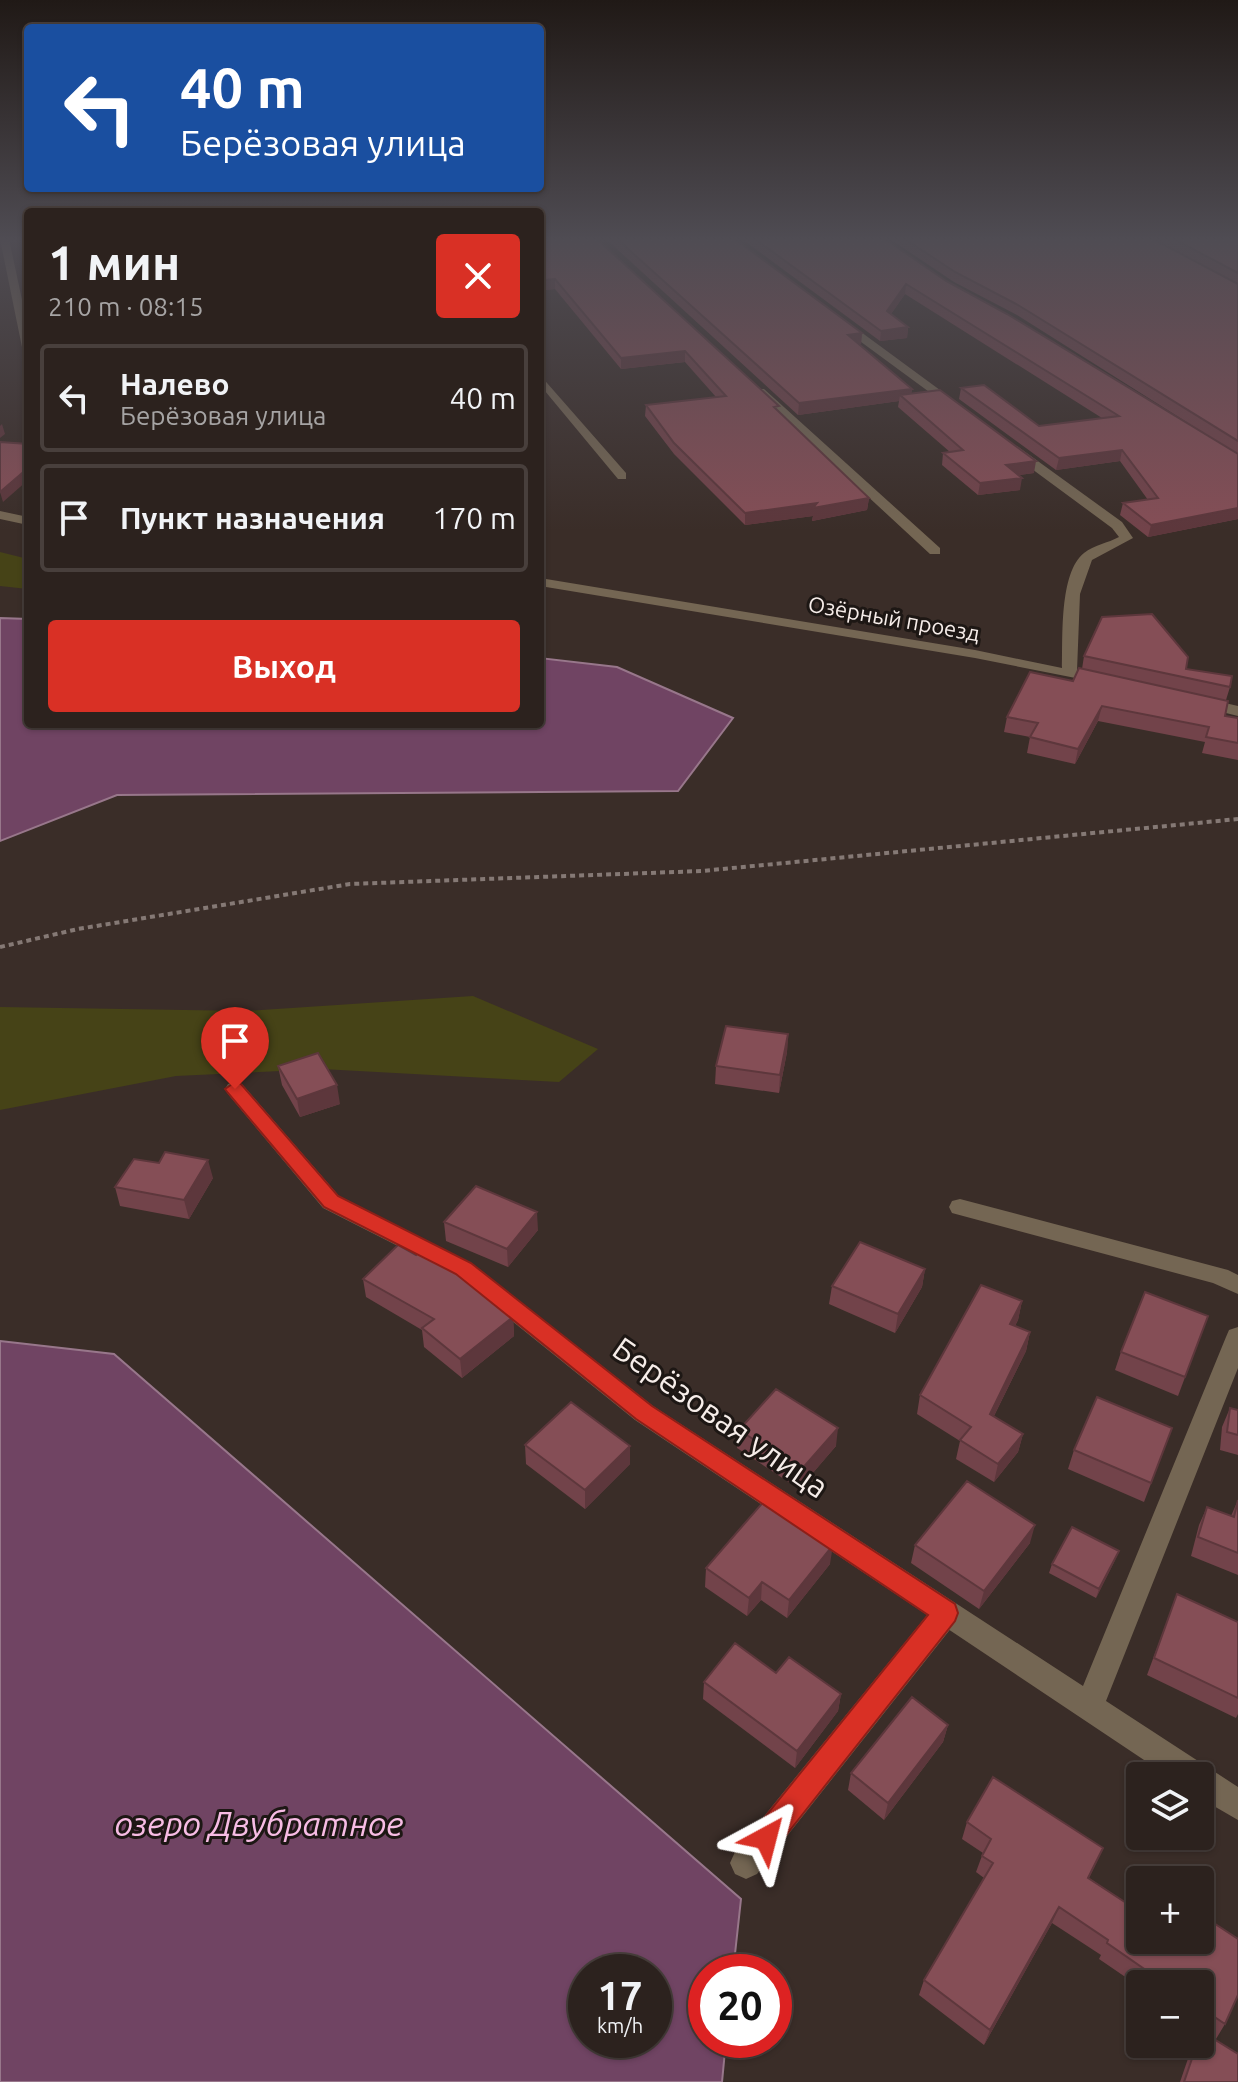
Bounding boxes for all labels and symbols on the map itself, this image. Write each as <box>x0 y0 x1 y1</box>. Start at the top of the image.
street label: Озёрный проезд <box>806 591 982 645</box>
pin <box>201 1007 269 1089</box>
street label: Берёзовая улица <box>607 1329 835 1505</box>
position arrow <box>724 1796 808 1880</box>
water label: озеро Двубратное <box>115 1804 403 1842</box>
speed limit sign: 20 <box>688 1954 792 2058</box>

